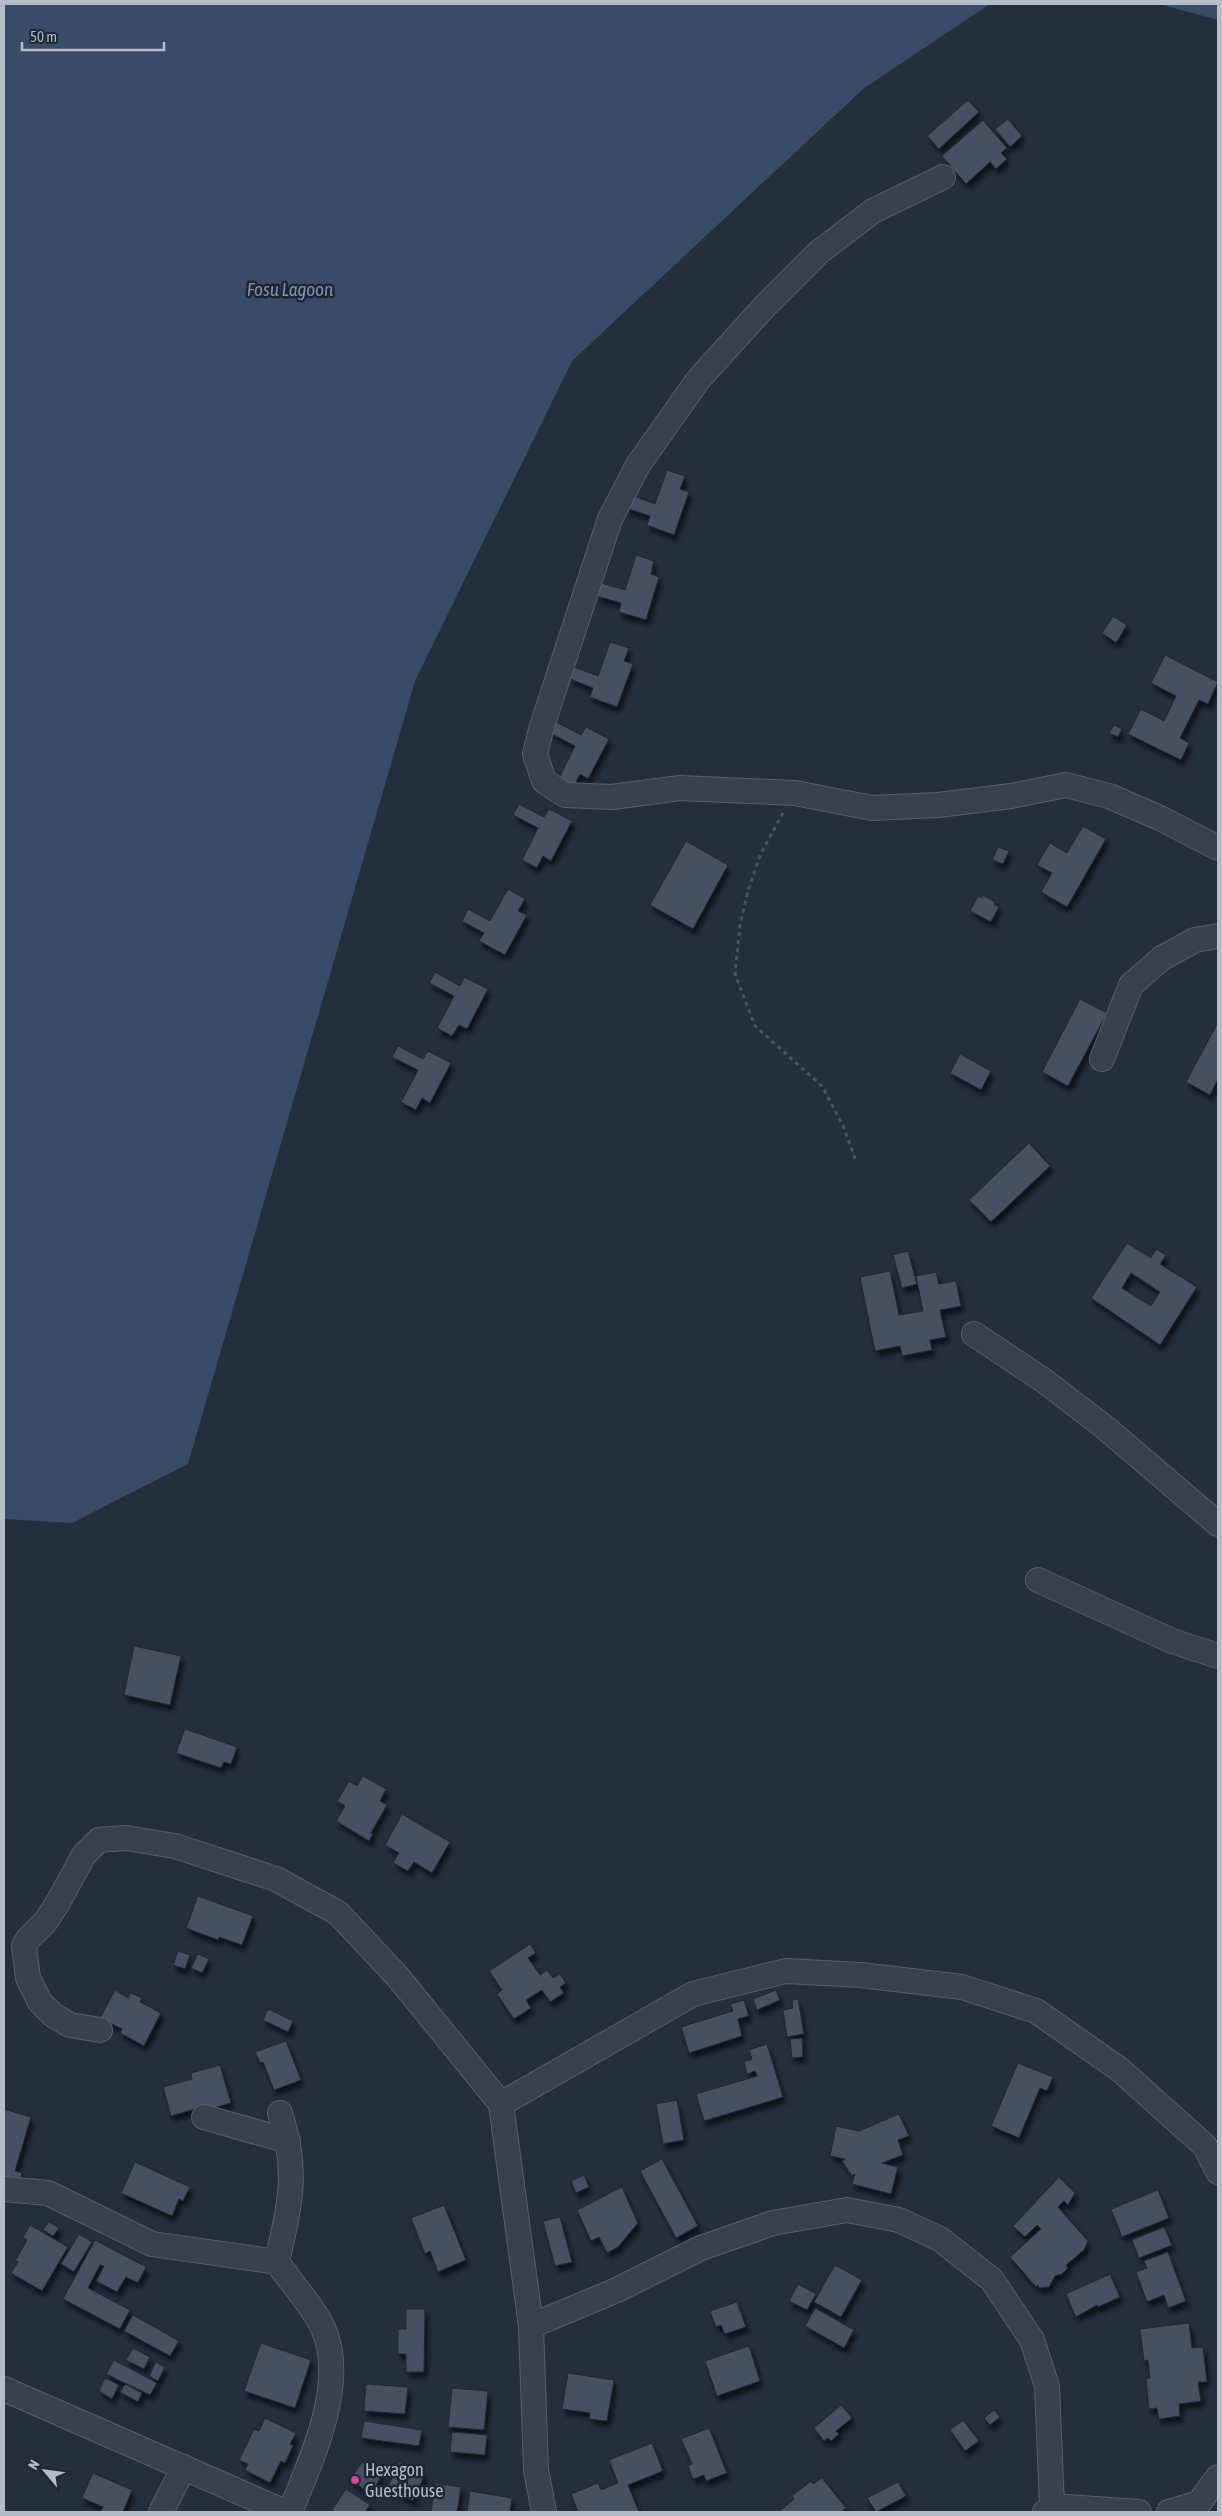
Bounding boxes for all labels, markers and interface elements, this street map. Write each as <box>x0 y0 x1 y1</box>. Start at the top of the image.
scale bar <box>22 20 165 52</box>
text: 50 m <box>30 28 57 45</box>
water label: Fosu Lagoon <box>247 278 333 300</box>
north arrow <box>20 2446 70 2496</box>
text: N <box>25 2457 43 2472</box>
place label: Hexagon Guesthouse <box>365 2459 443 2501</box>
marker: Hexagon Guesthouse <box>349 2474 361 2486</box>

